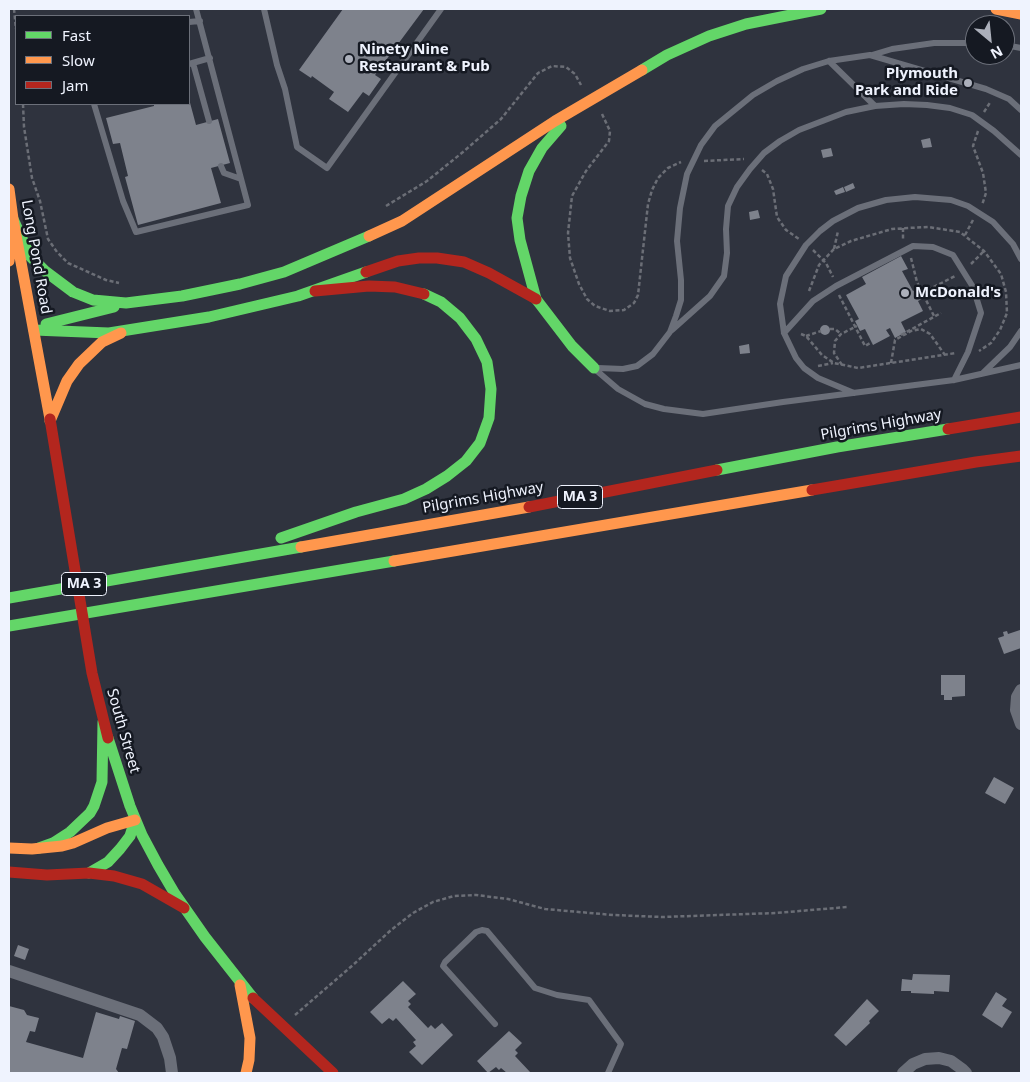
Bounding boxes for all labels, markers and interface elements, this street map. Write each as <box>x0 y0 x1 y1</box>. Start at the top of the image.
legend <box>15 15 190 105</box>
north arrow <box>965 15 1015 65</box>
text: Fast <box>62 25 91 45</box>
place label: Ninety Nine Restaurant & Pub <box>359 41 490 76</box>
text: N <box>987 42 1006 64</box>
text: Slow <box>62 50 95 70</box>
marker: Ninety Nine Restaurant & Pub <box>343 53 355 65</box>
place label: Plymouth Park and Ride <box>855 65 958 100</box>
text: Jam <box>62 75 89 95</box>
marker: Plymouth Park and Ride <box>962 77 974 89</box>
street label: Long Pond Road <box>17 198 55 316</box>
place label: McDonald's <box>915 284 1001 302</box>
marker: McDonald's <box>899 287 911 299</box>
street label: Pilgrims Highway <box>819 405 943 445</box>
street label: Pilgrims Highway <box>421 478 545 518</box>
road number: MA 3 <box>558 486 602 508</box>
road number: MA 3 <box>62 572 106 596</box>
street label: South Street <box>102 687 144 775</box>

